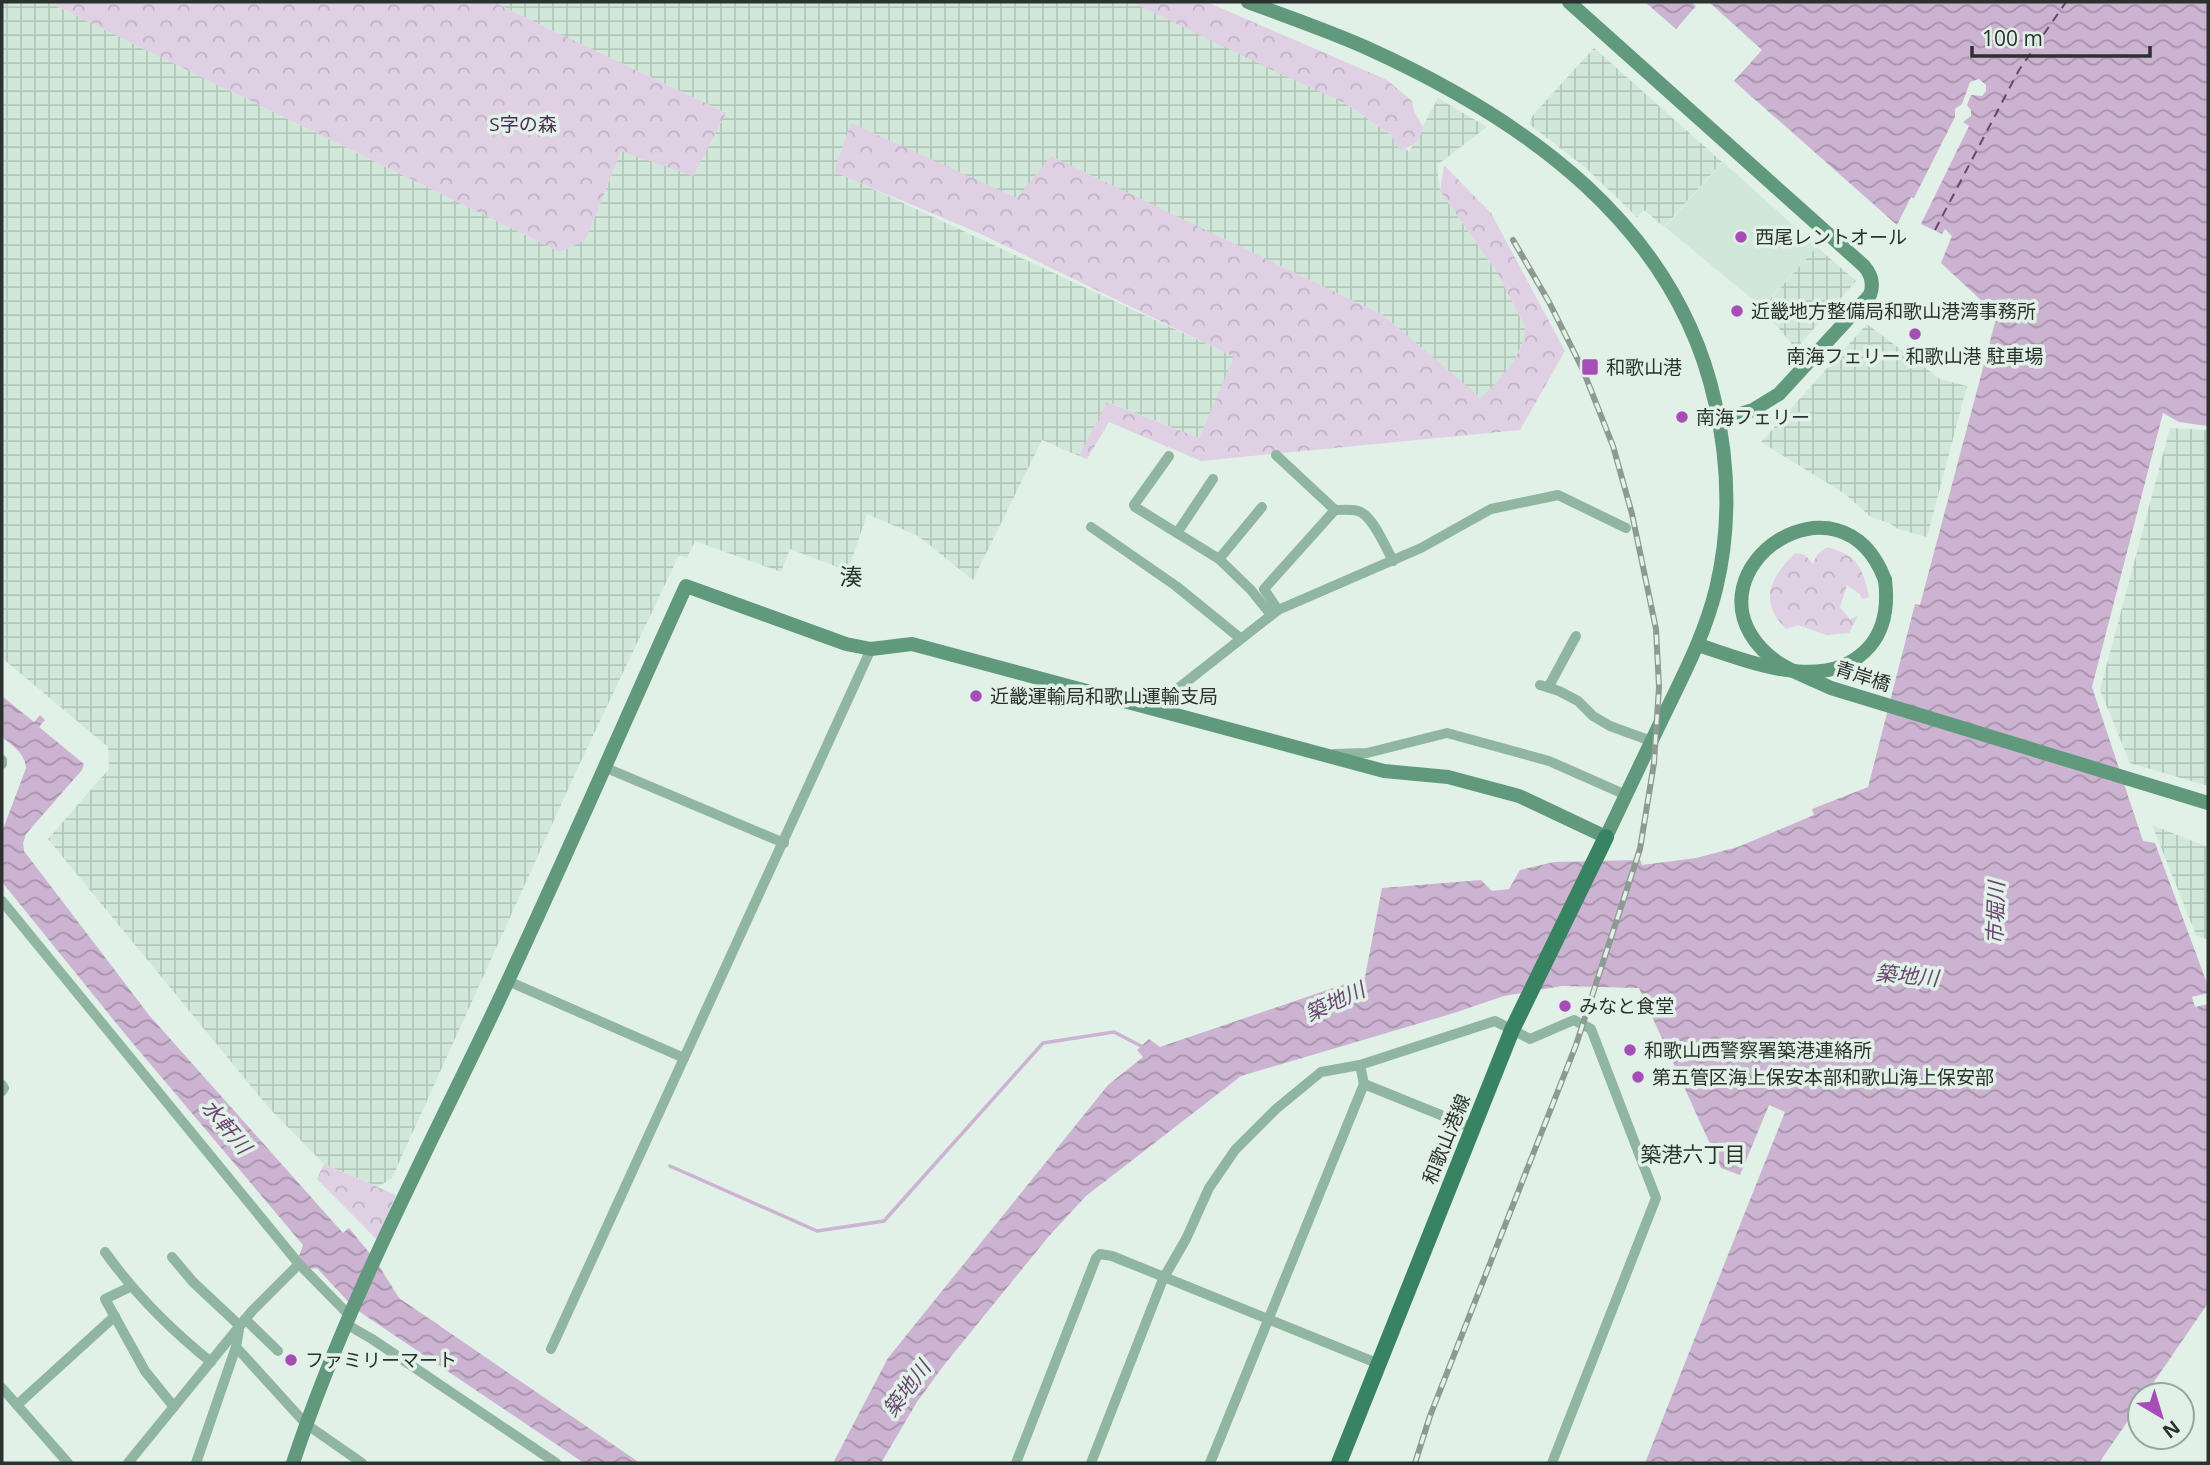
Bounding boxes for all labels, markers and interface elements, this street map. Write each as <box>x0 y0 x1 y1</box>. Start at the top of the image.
scale bar <box>1972 14 2150 58</box>
text: 100 m <box>1982 24 2043 52</box>
park label: S字の森 <box>489 111 557 137</box>
place label: 西尾レントオール <box>1755 224 1907 250</box>
marker: 西尾レントオール <box>1733 229 1749 245</box>
place label: 近畿地方整備局和歌山港湾事務所 <box>1751 298 2036 324</box>
marker: 近畿地方整備局和歌山港湾事務所 <box>1729 303 1745 319</box>
marker: 南海フェリー 和歌山港 駐車場 <box>1907 326 1923 342</box>
place label: 南海フェリー 和歌山港 駐車場 <box>1787 343 2043 369</box>
place label: 和歌山港 <box>1606 354 1682 380</box>
marker: 和歌山港 <box>1580 357 1600 377</box>
place label: 南海フェリー <box>1696 404 1810 430</box>
marker: 南海フェリー <box>1674 409 1690 425</box>
district label: 湊 <box>840 560 863 592</box>
street label: 青岸橋 <box>1832 655 1894 697</box>
place label: 近畿運輸局和歌山運輸支局 <box>990 683 1218 709</box>
marker: 近畿運輸局和歌山運輸支局 <box>968 688 984 704</box>
water label: 市堀川 <box>1980 879 2010 945</box>
water label: 築地川 <box>1874 958 1942 992</box>
water label: 築地川 <box>1300 974 1371 1027</box>
place label: みなと食堂 <box>1579 993 1674 1019</box>
marker: みなと食堂 <box>1557 998 1573 1014</box>
place label: 和歌山西警察署築港連絡所 <box>1644 1037 1872 1063</box>
marker: 和歌山西警察署築港連絡所 <box>1622 1042 1638 1058</box>
place label: 第五管区海上保安本部和歌山海上保安部 <box>1652 1064 1994 1090</box>
marker: 第五管区海上保安本部和歌山海上保安部 <box>1630 1069 1646 1085</box>
street label: 和歌山港線 <box>1416 1090 1476 1188</box>
water label: 水軒川 <box>196 1093 259 1161</box>
district label: 築港六丁目 <box>1641 1140 1746 1168</box>
place label: ファミリーマート <box>305 1347 457 1373</box>
marker: ファミリーマート <box>283 1352 299 1368</box>
water label: 築地川 <box>876 1353 938 1422</box>
north arrow <box>2126 1381 2196 1451</box>
text: N <box>2157 1414 2186 1444</box>

